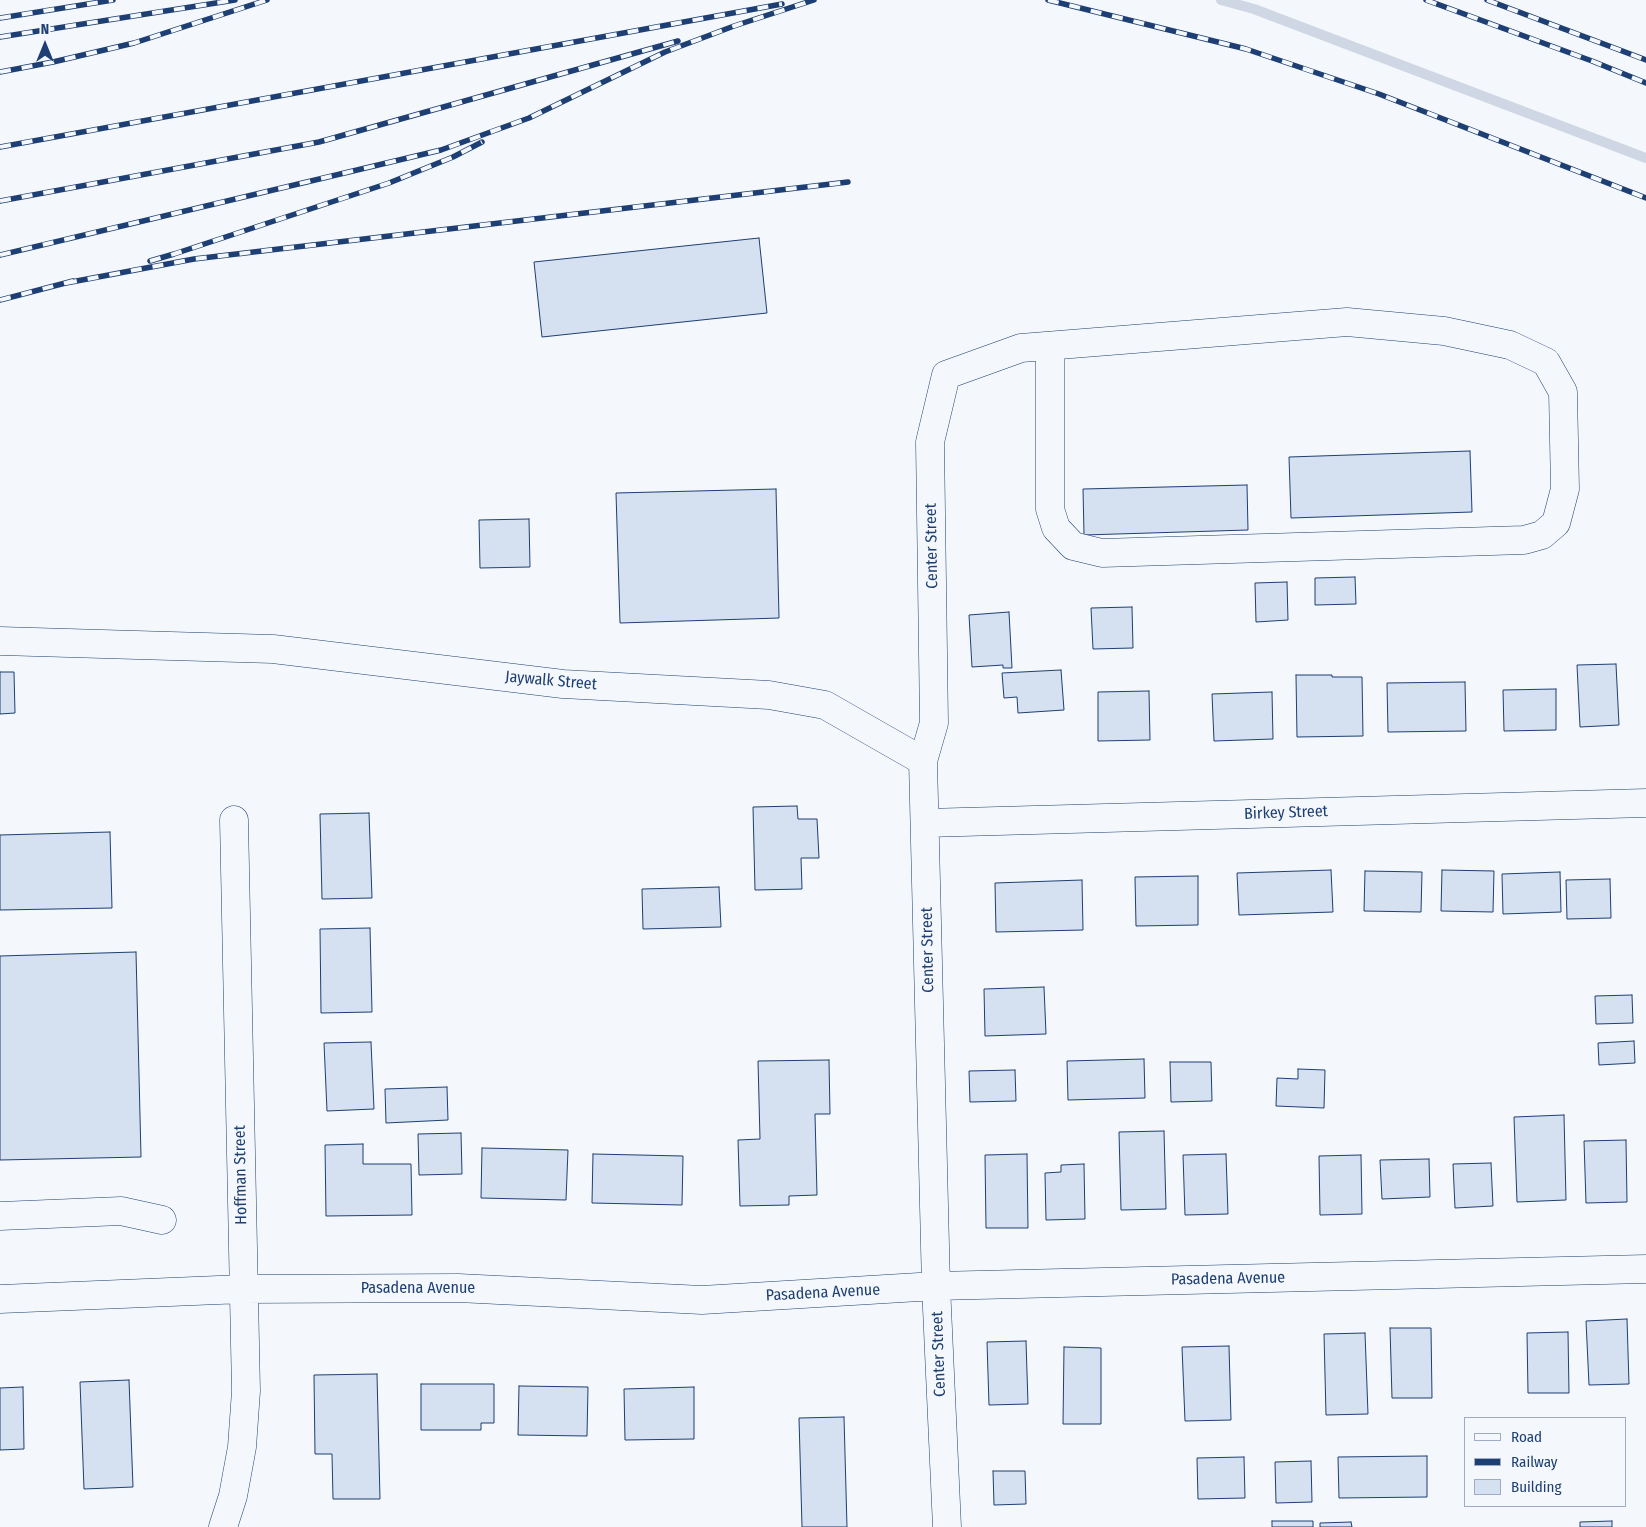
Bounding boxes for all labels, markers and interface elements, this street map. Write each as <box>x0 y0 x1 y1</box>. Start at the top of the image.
north arrow <box>20 20 70 70</box>
text: N <box>41 21 49 38</box>
street label: Center Street <box>922 503 942 589</box>
street label: Jaywalk Street <box>504 667 598 695</box>
street label: Birkey Street <box>1244 802 1328 824</box>
street label: Center Street <box>918 907 938 993</box>
street label: Hoffman Street <box>231 1125 251 1225</box>
street label: Pasadena Avenue <box>1171 1268 1285 1290</box>
street label: Pasadena Avenue <box>361 1279 475 1299</box>
street label: Pasadena Avenue <box>765 1280 881 1306</box>
street label: Center Street <box>928 1311 950 1397</box>
legend <box>1464 1417 1626 1507</box>
text: Road <box>1511 1428 1542 1446</box>
text: Railway <box>1511 1453 1558 1471</box>
text: Building <box>1511 1478 1562 1496</box>

